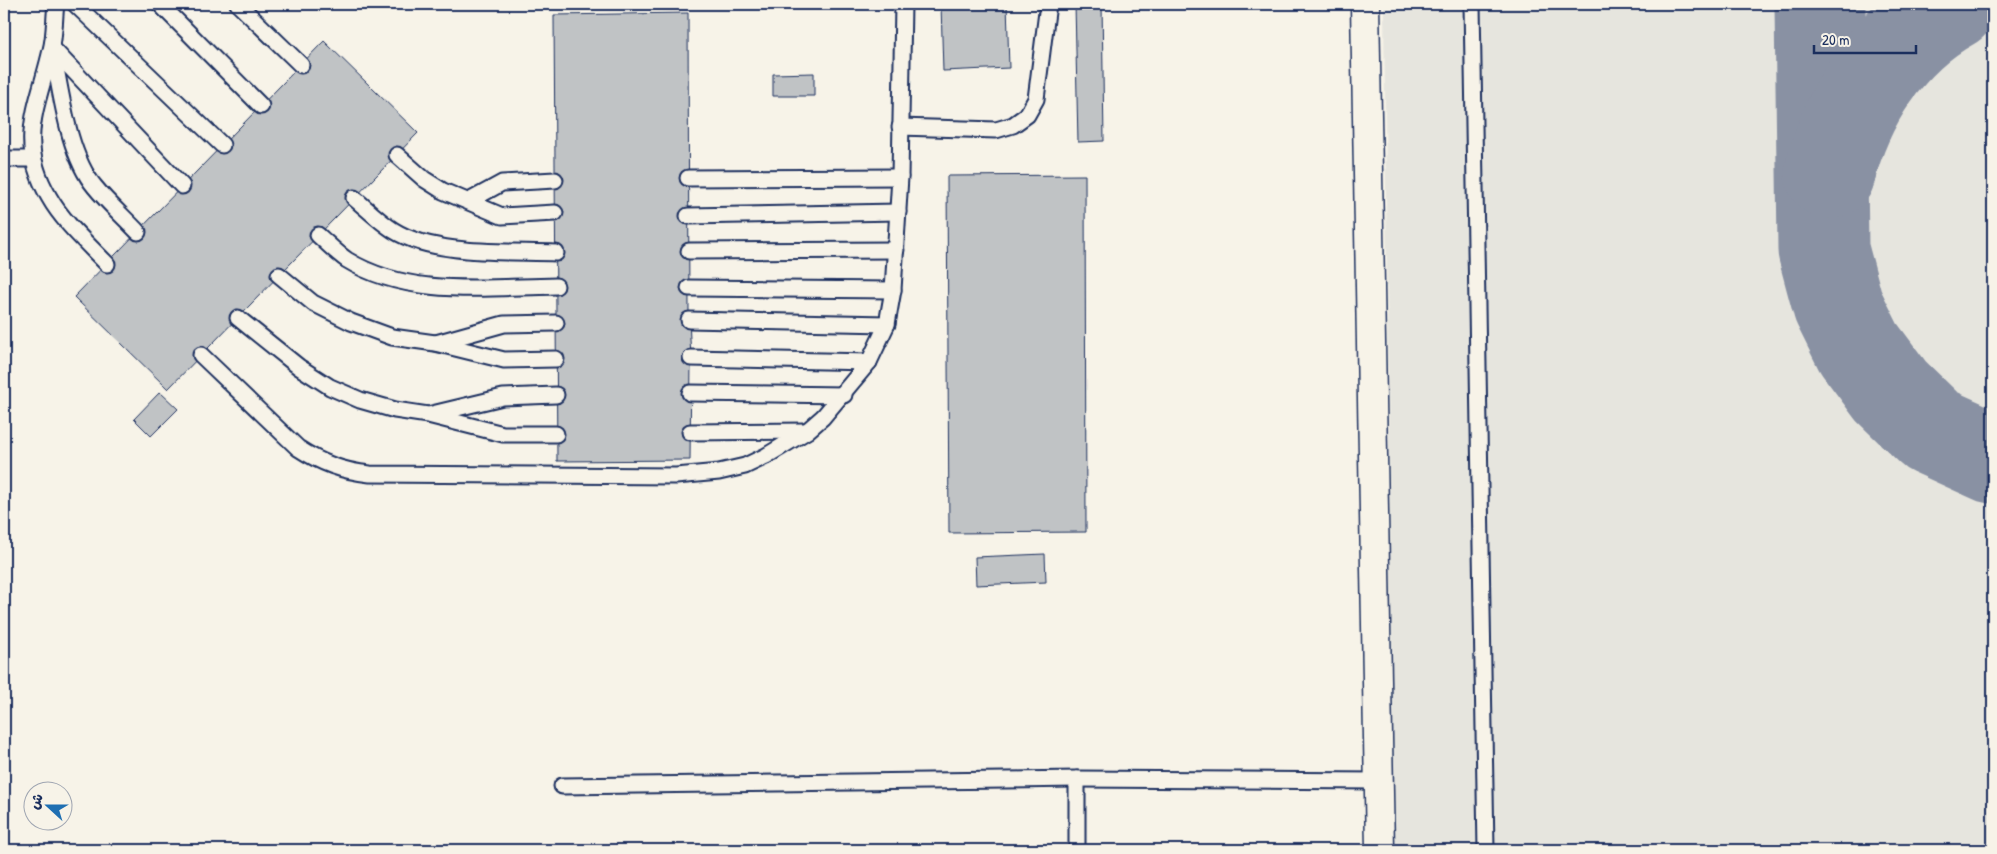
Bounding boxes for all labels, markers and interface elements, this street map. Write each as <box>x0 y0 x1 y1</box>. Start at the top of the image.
scale bar <box>1814 22 1917 54</box>
text: 20 m <box>1822 29 1849 50</box>
north arrow <box>22 782 72 832</box>
text: ش <box>24 791 47 812</box>

